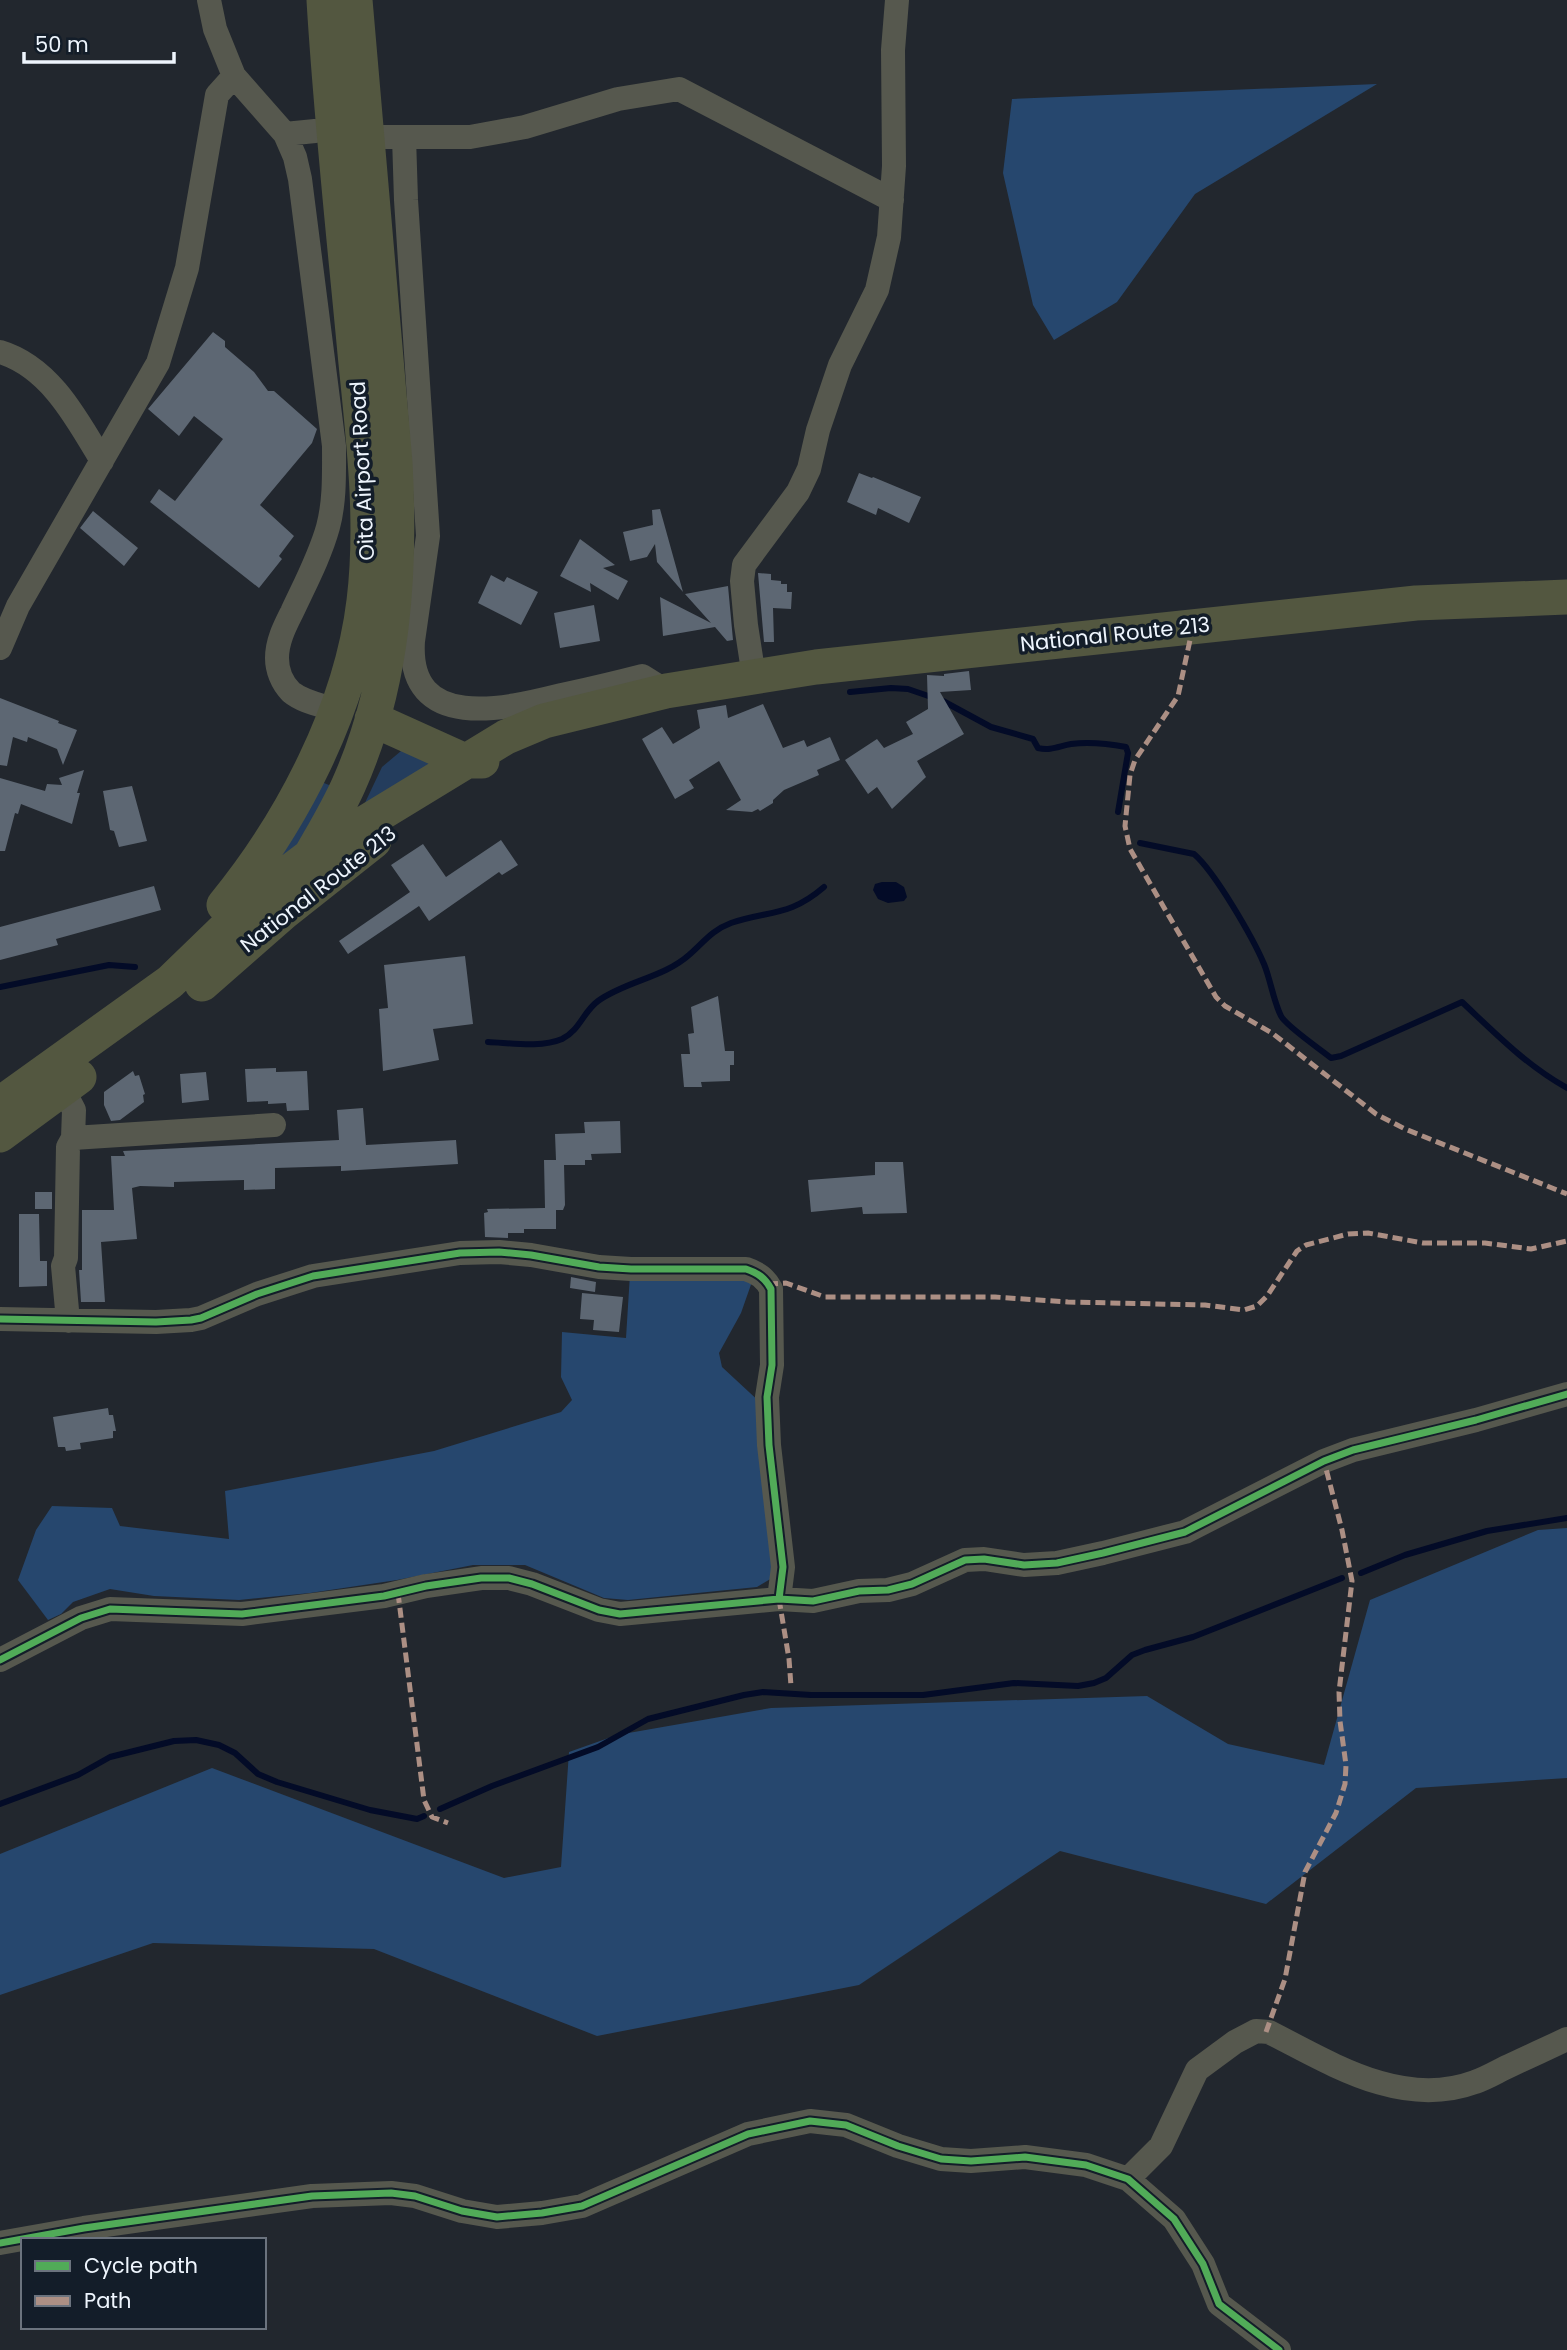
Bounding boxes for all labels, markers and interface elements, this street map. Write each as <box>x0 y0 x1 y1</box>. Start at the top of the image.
scale bar <box>24 21 175 65</box>
text: 50 m <box>35 30 89 59</box>
street label: Oita Airport Road <box>343 381 381 561</box>
street label: National Route 213 <box>1019 610 1211 658</box>
street label: National Route 213 <box>234 819 402 959</box>
legend <box>21 2238 266 2329</box>
text: Cycle path <box>84 2251 198 2280</box>
text: Path <box>84 2286 131 2315</box>

